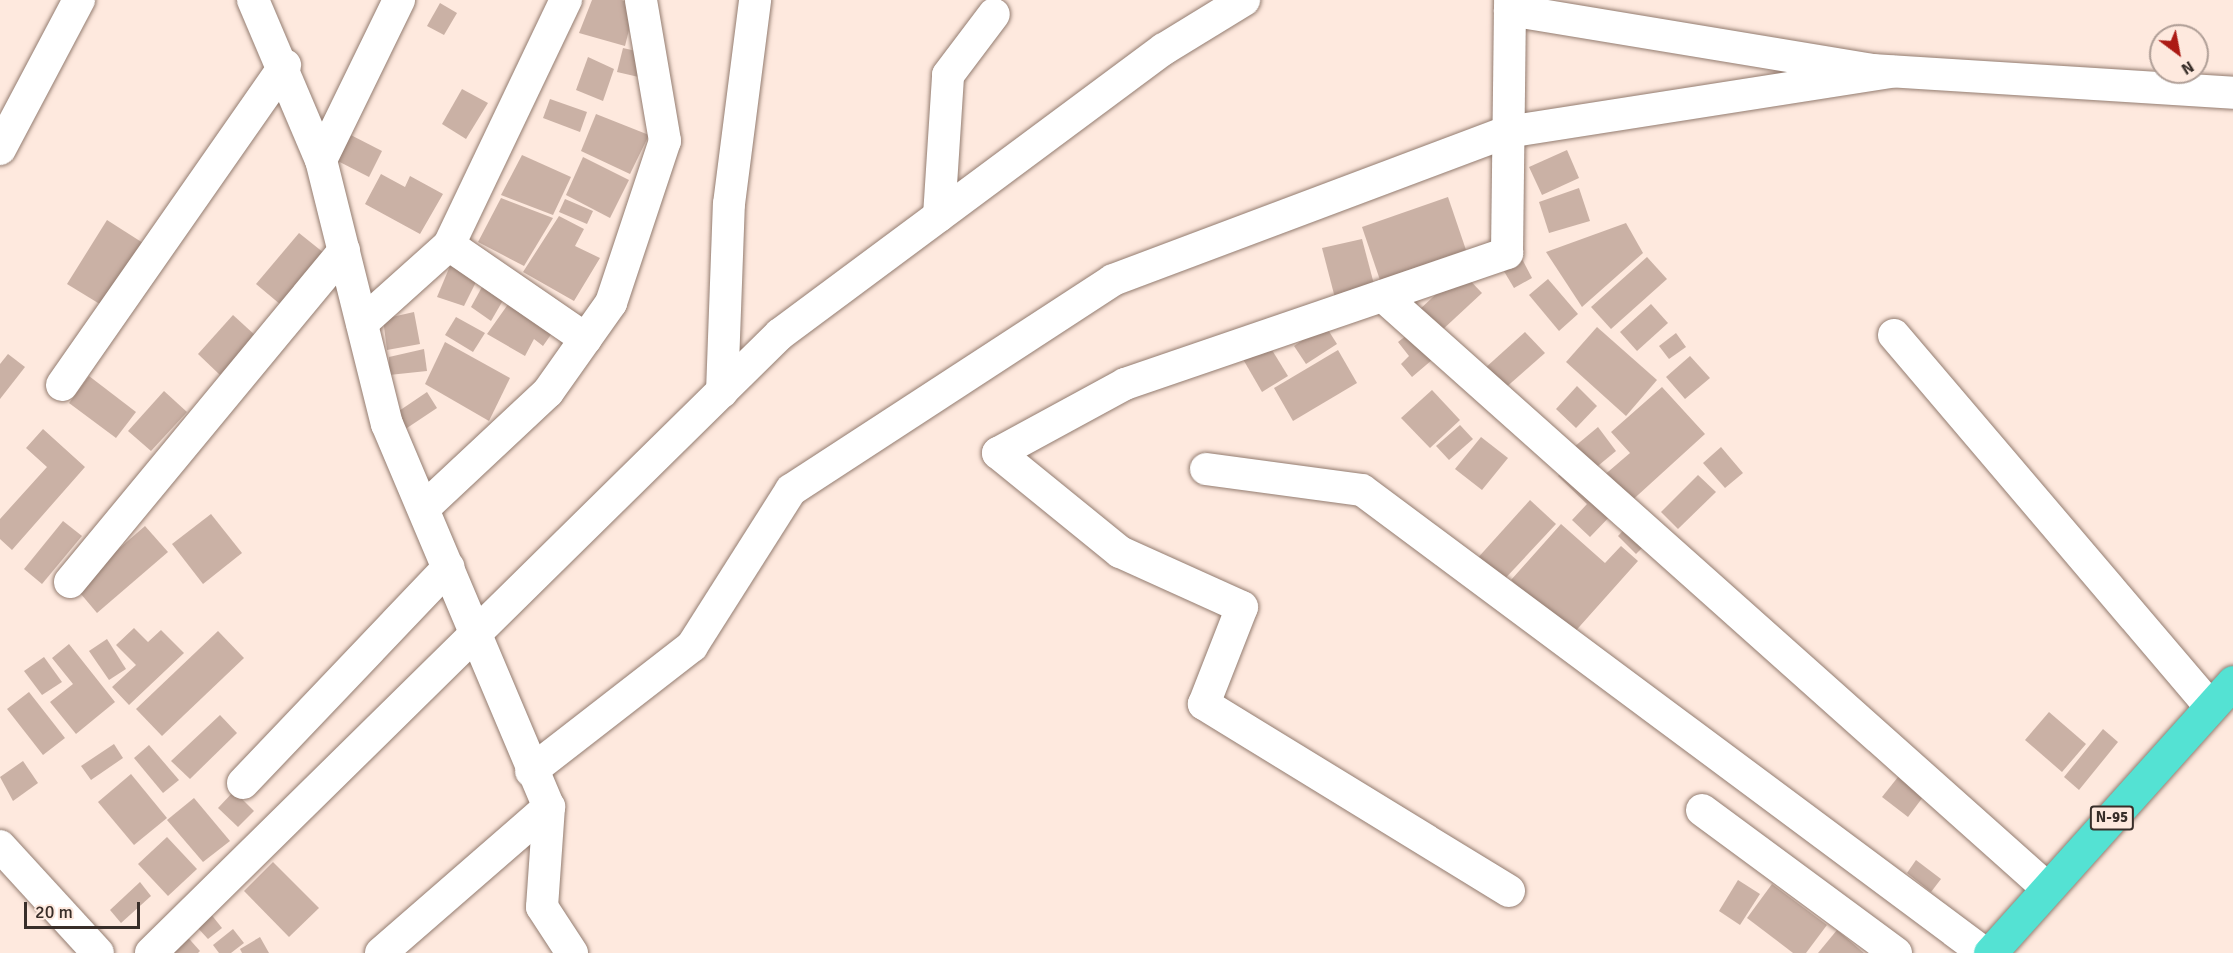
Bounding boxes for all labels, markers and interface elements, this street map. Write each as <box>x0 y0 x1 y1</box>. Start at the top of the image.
north arrow <box>2149 24 2209 84</box>
text: N <box>2177 56 2198 79</box>
road number: N-95 <box>2090 806 2134 830</box>
scale bar <box>27 890 142 928</box>
text: 20 m <box>35 901 73 923</box>

